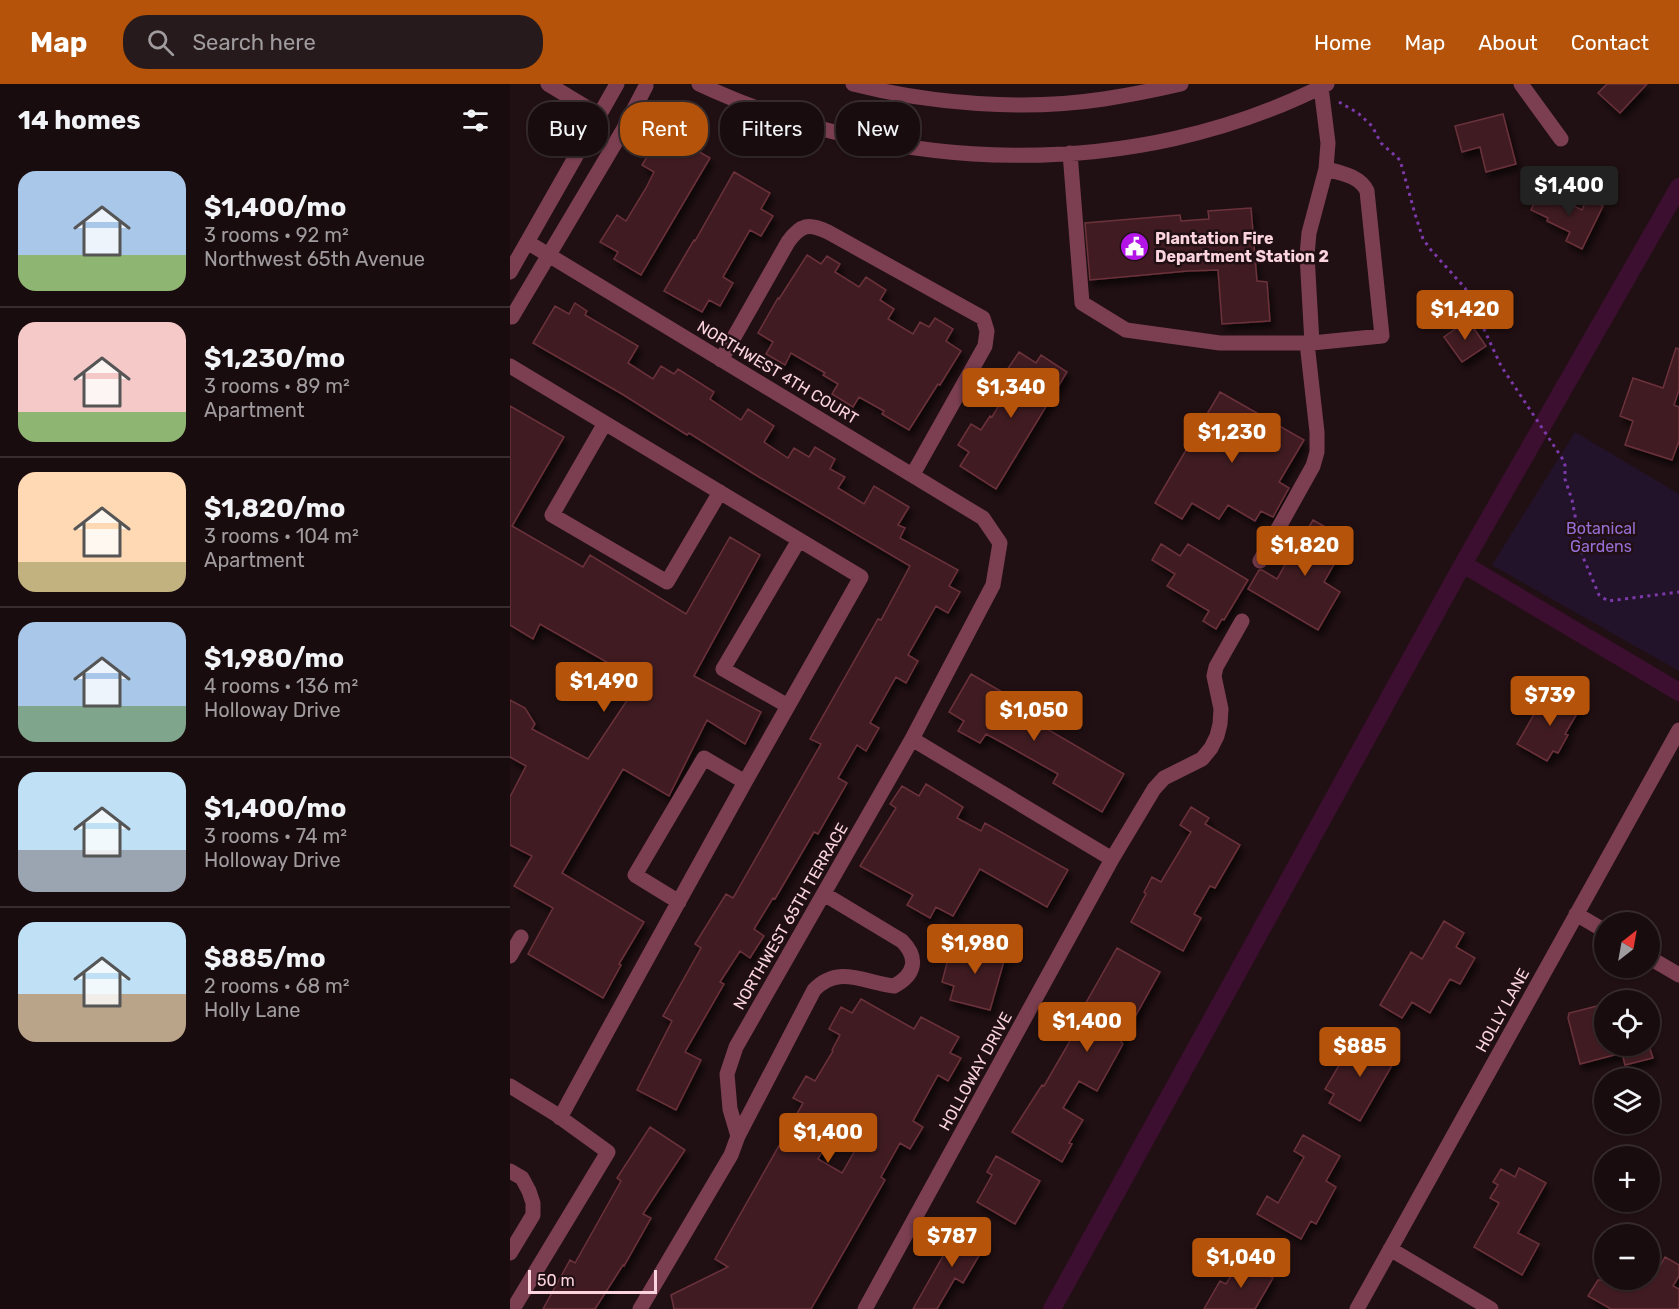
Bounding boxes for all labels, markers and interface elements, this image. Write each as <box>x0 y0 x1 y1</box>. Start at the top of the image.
search box <box>123 15 543 69</box>
text: Map <box>30 26 87 59</box>
icon: search <box>144 26 177 59</box>
text: Search here <box>192 29 316 56</box>
text: Home <box>1314 30 1371 55</box>
text: Map <box>1404 30 1445 55</box>
text: About <box>1478 30 1538 55</box>
text: Contact <box>1571 30 1649 55</box>
chip: Buy <box>528 102 608 156</box>
chip: Rent <box>620 102 708 156</box>
chip: Filters <box>720 102 824 156</box>
chip: New <box>836 102 920 156</box>
icon: filters <box>459 104 492 137</box>
text: 14 homes <box>18 105 141 136</box>
pin: $1,400 <box>1520 166 1618 217</box>
text: $1,400 <box>1534 173 1604 197</box>
text: $1,400/mo <box>204 192 346 223</box>
icon: home <box>66 195 138 267</box>
text: 3 rooms · 92 m² <box>204 223 349 247</box>
place label: Plantation Fire Department Station 2 <box>1155 229 1329 266</box>
public building icon: Plantation Fire Department Station 2 <box>1118 231 1150 263</box>
text: Northwest 65th Avenue <box>204 247 425 271</box>
pin: $1,420 <box>1416 290 1514 341</box>
text: $1,420 <box>1431 297 1499 321</box>
street label: NORTHWEST 4TH COURT <box>694 317 862 428</box>
text: $1,230/mo <box>204 343 345 374</box>
icon: home <box>66 346 138 418</box>
pin: $1,340 <box>962 368 1060 419</box>
text: 3 rooms · 89 m² <box>204 374 350 398</box>
text: $1,340 <box>976 375 1046 399</box>
text: Apartment <box>204 398 305 422</box>
pin: $1,230 <box>1183 413 1281 464</box>
text: $1,230 <box>1198 420 1266 444</box>
text: $1,820/mo <box>204 493 345 524</box>
icon: home <box>66 496 138 568</box>
park label: Botanical Gardens <box>1566 519 1636 556</box>
text: 3 rooms · 104 m² <box>204 524 359 548</box>
pin: $1,820 <box>1256 526 1354 577</box>
text: $1,820 <box>1271 533 1339 557</box>
text: Apartment <box>204 548 305 572</box>
text: $1,980/mo <box>204 643 344 674</box>
icon: home <box>66 646 138 718</box>
pin: $1,490 <box>555 662 653 713</box>
text: $1,490 <box>570 669 638 693</box>
text: 4 rooms · 136 m² <box>204 674 358 698</box>
pin: $739 <box>1514 676 1586 727</box>
text: $739 <box>1525 683 1575 707</box>
pin: $1,050 <box>985 691 1083 742</box>
text: Holloway Drive <box>204 698 341 722</box>
text: $1,050 <box>1000 698 1068 722</box>
text: $1,400/mo <box>204 793 346 824</box>
icon: home <box>66 796 138 868</box>
street label: NORTHWEST 65TH TERRACE <box>729 820 852 1013</box>
text: 3 rooms · 74 m² <box>204 824 347 848</box>
text: Holloway Drive <box>204 848 341 872</box>
north arrow <box>1594 912 1660 978</box>
map controls <box>1594 912 1660 1290</box>
pin: $1,980 <box>926 924 1024 975</box>
text: $1,980 <box>941 931 1009 955</box>
text: $885/mo <box>204 943 326 974</box>
icon: home <box>66 946 138 1018</box>
street label: HOLLY LANE <box>1472 965 1533 1055</box>
text: 2 rooms · 68 m² <box>204 974 350 998</box>
button: locate <box>1594 990 1660 1056</box>
text: Holly Lane <box>204 998 301 1022</box>
pin: $1,400 <box>1038 1002 1136 1053</box>
street label: HOLLOWAY DRIVE <box>935 1009 1016 1134</box>
text: $1,400 <box>1052 1009 1122 1033</box>
pin: $885 <box>1324 1027 1396 1078</box>
text: $885 <box>1333 1034 1387 1058</box>
button: layers <box>1594 1068 1660 1134</box>
pin: $1,400 <box>779 1113 877 1164</box>
text: $1,400 <box>793 1120 863 1144</box>
button: + <box>1594 1146 1660 1212</box>
pin: $787 <box>916 1217 988 1268</box>
text: $787 <box>927 1224 977 1248</box>
button: − <box>1594 1224 1660 1290</box>
pin: $1,040 <box>1192 1238 1290 1289</box>
text: $1,040 <box>1206 1245 1276 1269</box>
scale bar <box>528 1267 657 1294</box>
text: 50 m <box>537 1271 575 1290</box>

